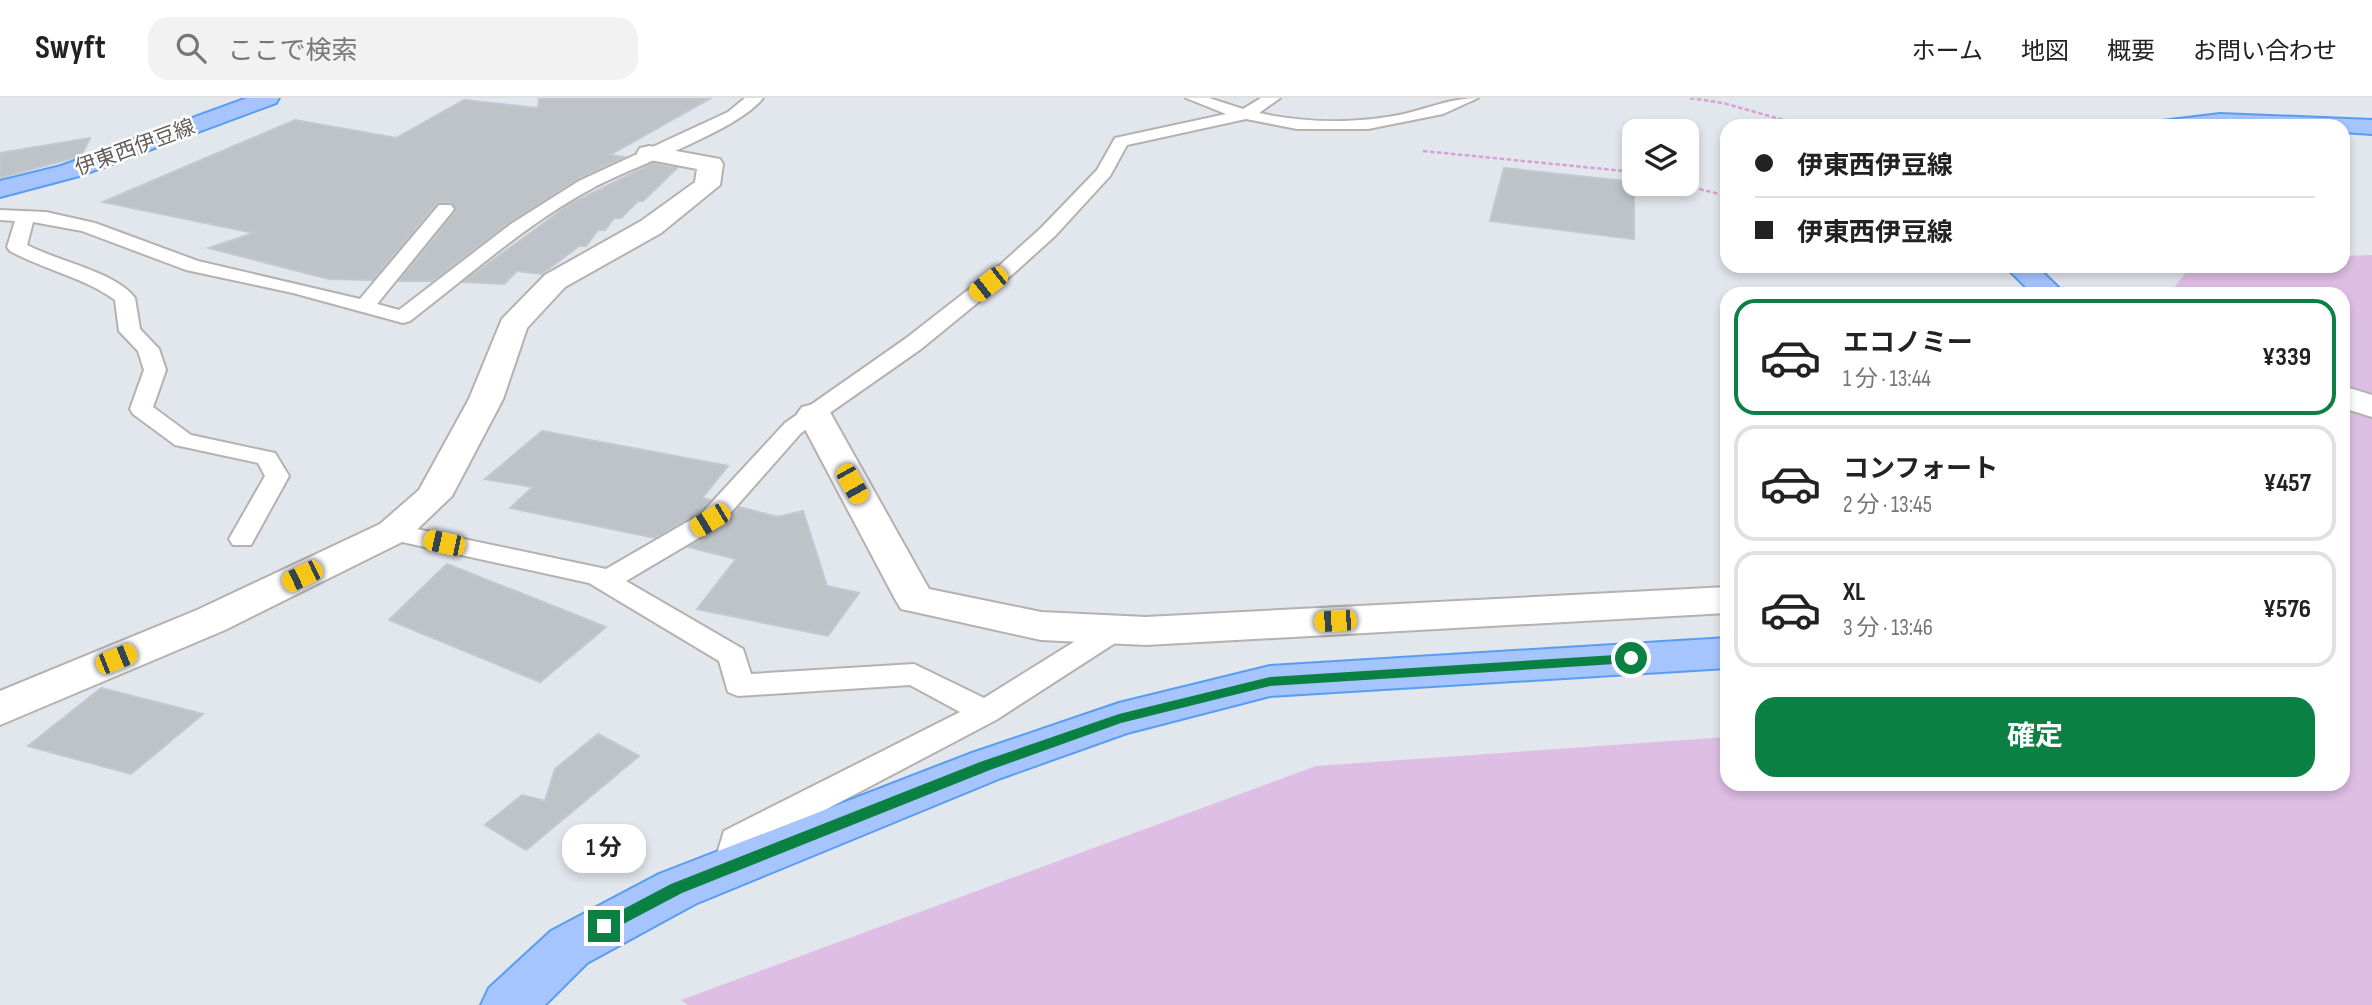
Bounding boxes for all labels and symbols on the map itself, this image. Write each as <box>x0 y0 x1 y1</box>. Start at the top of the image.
street label: 伊東西伊豆線 <box>72 114 199 181</box>
car <box>965 263 1012 305</box>
car <box>833 461 872 507</box>
car <box>687 500 734 540</box>
car <box>422 528 467 558</box>
car <box>279 557 326 595</box>
car <box>1314 609 1357 633</box>
car <box>93 641 140 677</box>
route start <box>1615 642 1647 674</box>
callout: 1 分 <box>562 824 646 874</box>
route end <box>588 910 620 942</box>

